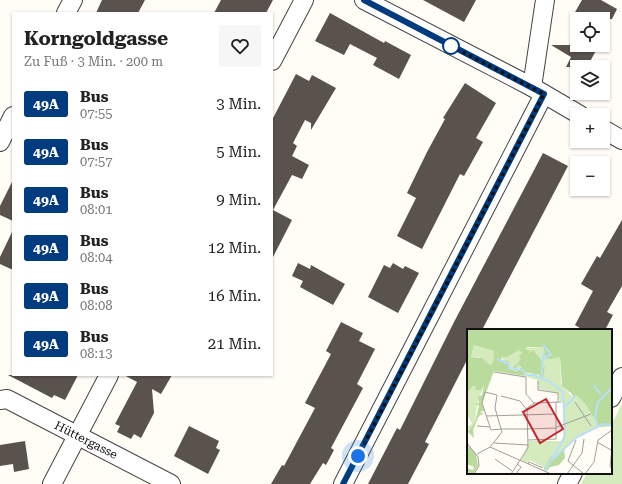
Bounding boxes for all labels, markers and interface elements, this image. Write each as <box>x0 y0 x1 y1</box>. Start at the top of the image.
map controls <box>570 12 610 196</box>
button: locate <box>570 12 610 52</box>
button: heart <box>219 25 261 67</box>
text: Korngoldgasse <box>24 27 168 50</box>
unlabelled marker <box>442 37 460 55</box>
text: Zu Fuß · 3 Min. · 200 m <box>24 54 163 69</box>
button: layers <box>570 60 610 100</box>
text: Bus <box>80 88 108 106</box>
text: 3 Min. <box>216 95 261 113</box>
text: 49A <box>33 96 59 112</box>
text: 07:55 <box>80 106 112 121</box>
button: + <box>570 108 610 148</box>
text: Bus <box>80 136 108 154</box>
text: 5 Min. <box>216 143 261 161</box>
text: 49A <box>33 144 59 160</box>
text: 07:57 <box>80 154 112 169</box>
button: − <box>570 156 610 196</box>
text: Bus <box>80 184 108 202</box>
text: 9 Min. <box>216 191 261 209</box>
text: 49A <box>33 192 59 208</box>
text: 08:01 <box>80 202 112 217</box>
text: Bus <box>80 232 108 250</box>
text: 12 Min. <box>208 239 261 257</box>
text: 49A <box>33 240 59 256</box>
text: 08:04 <box>80 250 112 265</box>
text: Bus <box>80 280 108 298</box>
text: 16 Min. <box>208 287 261 305</box>
text: 49A <box>33 288 59 304</box>
text: 08:08 <box>80 298 112 313</box>
text: Bus <box>80 328 108 346</box>
inset map <box>467 329 612 474</box>
text: 21 Min. <box>208 335 261 353</box>
text: 49A <box>33 336 59 352</box>
text: 08:13 <box>80 346 112 361</box>
street label: Hüttergasse <box>52 418 120 462</box>
your location <box>348 446 368 466</box>

